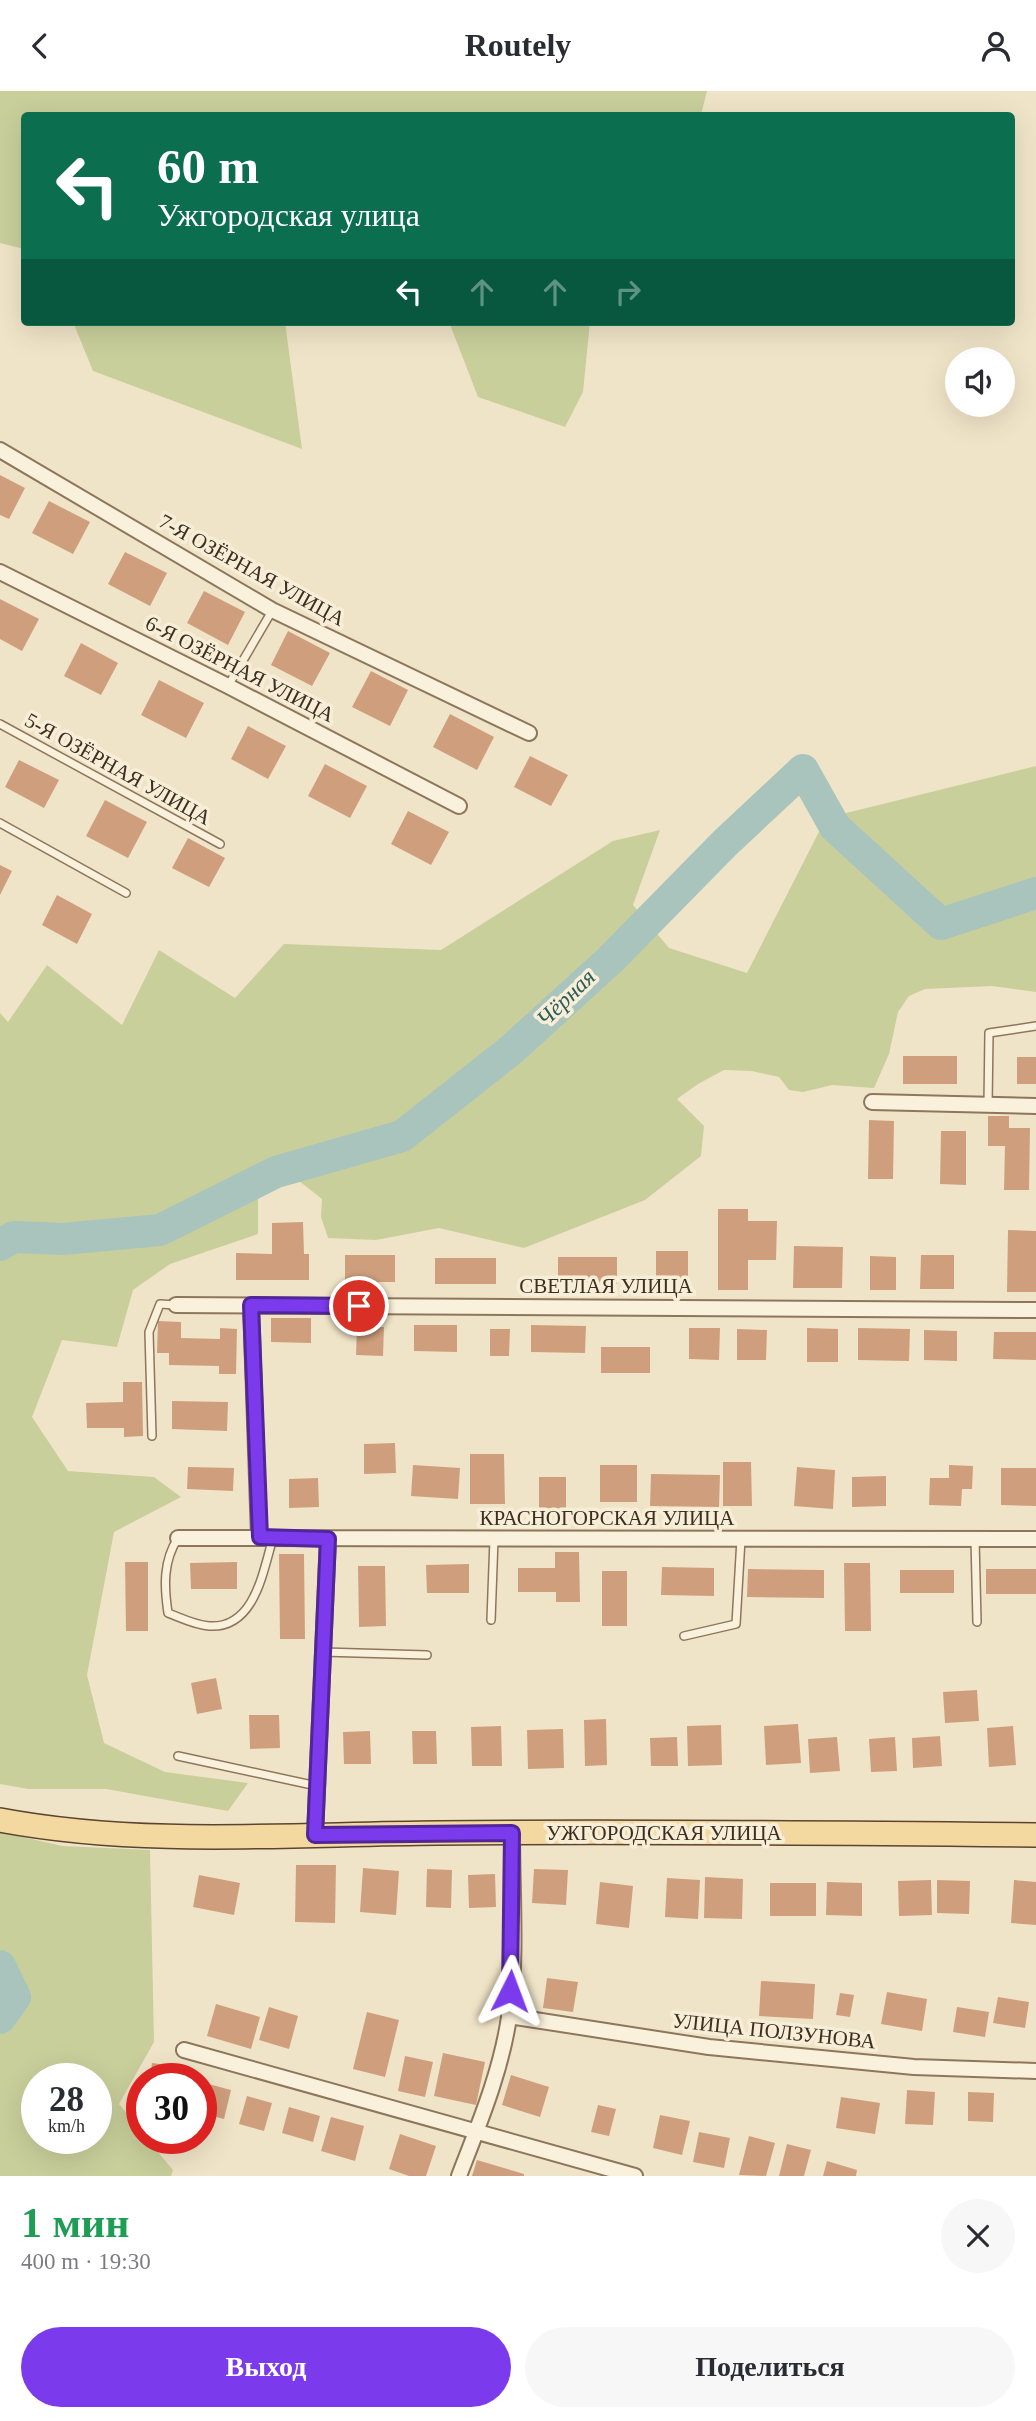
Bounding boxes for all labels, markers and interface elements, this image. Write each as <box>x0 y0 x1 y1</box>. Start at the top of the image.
icon: back <box>21 27 59 65</box>
text: Routely <box>465 27 571 63</box>
icon: person <box>977 27 1015 65</box>
text: 60 m <box>157 139 259 194</box>
icon: left <box>42 140 133 231</box>
text: Ужгородская улица <box>157 197 420 233</box>
icon: left <box>390 273 428 311</box>
icon: ahead <box>463 273 501 311</box>
icon: ahead <box>536 273 574 311</box>
icon: right <box>609 273 647 311</box>
map controls <box>945 347 1015 417</box>
button: sound <box>945 347 1015 417</box>
street label: 7-Я ОЗЁРНАЯ УЛИЦА <box>155 509 350 632</box>
street label: 6-Я ОЗЁРНАЯ УЛИЦА <box>142 611 339 727</box>
street label: 5-Я ОЗЁРНАЯ УЛИЦА <box>21 708 216 831</box>
water label: Чёрная <box>532 964 600 1032</box>
street label: СВЕТЛАЯ УЛИЦА <box>519 1274 694 1298</box>
pin <box>329 1276 389 1336</box>
icon: arrive <box>340 1287 378 1325</box>
street label: КРАСНОГОРСКАЯ УЛИЦА <box>480 1506 735 1530</box>
street label: УЖГОРОДСКАЯ УЛИЦА <box>546 1821 783 1845</box>
position arrow <box>473 1954 547 2028</box>
street label: УЛИЦА ПОЛЗУНОВА <box>671 2008 878 2054</box>
speed limit sign: 30 <box>126 2063 217 2154</box>
text: 28 <box>49 2080 84 2119</box>
text: km/h <box>48 2116 85 2136</box>
button: close <box>941 2199 1015 2273</box>
text: 1 мин <box>21 2200 130 2246</box>
text: 400 m · 19:30 <box>21 2249 151 2274</box>
button: Выход <box>21 2327 511 2407</box>
button: Поделиться <box>525 2327 1015 2407</box>

